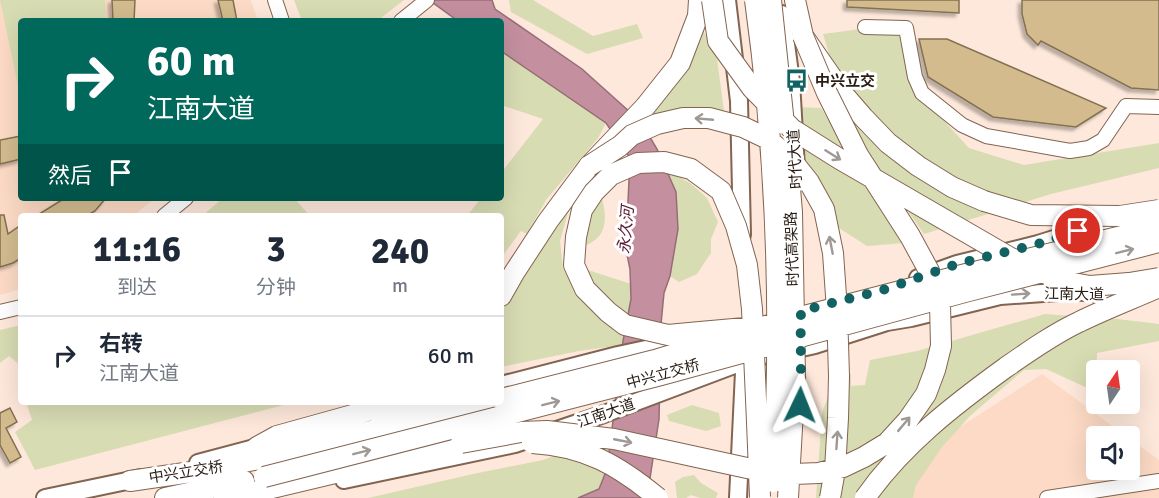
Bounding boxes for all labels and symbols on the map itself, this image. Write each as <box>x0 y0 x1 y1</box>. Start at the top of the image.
bus stop icon: 中兴立交 <box>784 68 810 94</box>
place label: 中兴立交 <box>815 72 875 90</box>
one-way arrow <box>695 113 715 124</box>
street label: 时代大道 <box>784 129 806 189</box>
one-way arrow <box>825 149 842 162</box>
water label: 永久河 <box>614 202 638 255</box>
pin <box>1052 205 1103 256</box>
street label: 时代高架路 <box>782 211 802 287</box>
one-way arrow <box>825 236 836 256</box>
one-way arrow <box>1115 244 1134 256</box>
street label: 江南大道 <box>1044 284 1104 304</box>
one-way arrow <box>1011 289 1031 300</box>
street label: 中兴立交桥 <box>624 356 702 392</box>
north arrow <box>1086 360 1140 414</box>
position arrow <box>768 373 832 437</box>
street label: 江南大道 <box>575 395 637 431</box>
one-way arrow <box>541 397 560 409</box>
one-way arrow <box>897 417 911 432</box>
one-way arrow <box>831 430 842 450</box>
one-way arrow <box>612 436 632 447</box>
one-way arrow <box>352 445 371 457</box>
street label: 中兴立交桥 <box>148 457 224 487</box>

